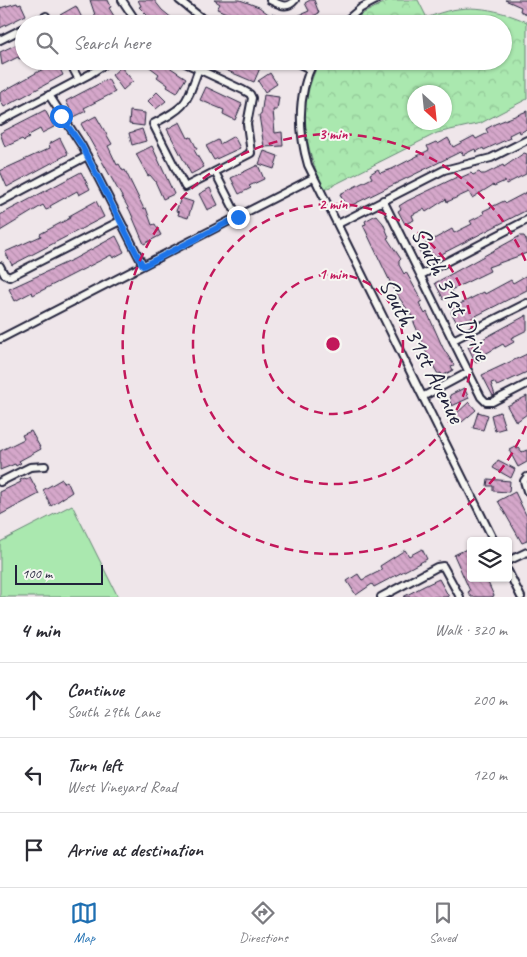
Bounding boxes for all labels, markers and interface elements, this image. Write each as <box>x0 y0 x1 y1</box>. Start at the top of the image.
search box <box>15 15 512 70</box>
icon: search <box>33 29 61 57</box>
text: Search here <box>73 31 150 55</box>
north arrow <box>407 85 452 130</box>
route start <box>50 105 73 128</box>
text: 3 min <box>319 125 348 144</box>
text: 2 min <box>319 195 348 214</box>
route end <box>227 206 250 229</box>
street label: South 31st Drive <box>404 221 499 367</box>
text: 1 min <box>319 265 348 284</box>
street label: South 31st Avenue <box>372 273 473 430</box>
centre of rings <box>324 335 342 353</box>
map controls <box>467 537 512 582</box>
button: layers <box>467 537 512 582</box>
scale bar <box>15 562 102 585</box>
text: 100 m <box>22 565 52 582</box>
text: 4 min <box>20 617 60 643</box>
text: Walk · 320 m <box>435 620 507 640</box>
text: Continue <box>67 678 124 702</box>
icon: ahead <box>20 686 48 714</box>
text: 200 m <box>473 690 507 710</box>
text: South 29th Lane <box>67 702 160 722</box>
text: Turn left <box>67 753 122 777</box>
icon: left <box>20 761 48 789</box>
text: 120 m <box>473 765 507 785</box>
text: West Vineyard Road <box>67 777 177 797</box>
icon: arrive <box>20 836 48 864</box>
text: Arrive at destination <box>67 838 203 862</box>
tab: Map <box>70 899 98 946</box>
tab: Directions <box>239 899 288 946</box>
tab: Saved <box>429 899 457 946</box>

